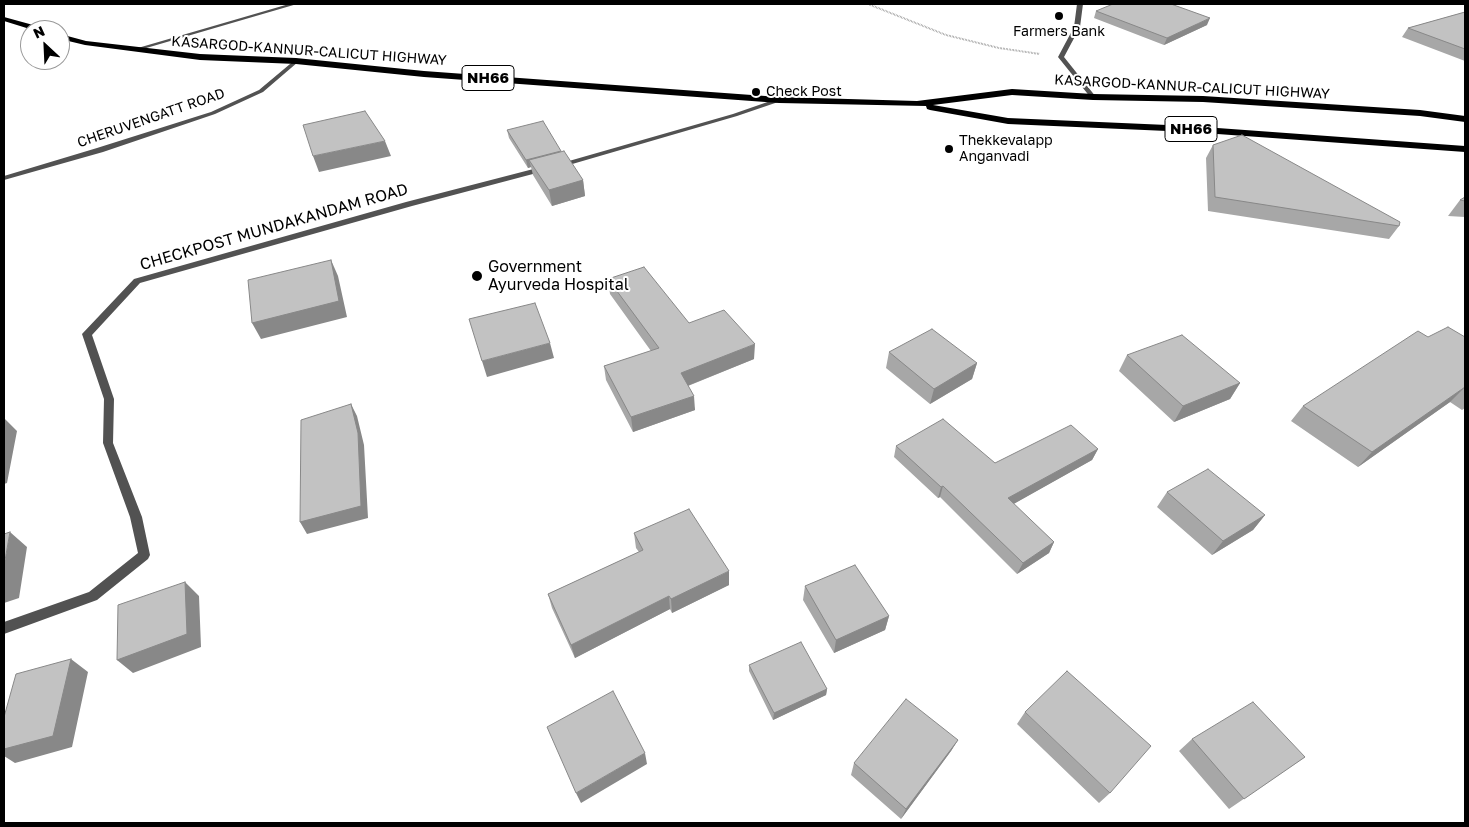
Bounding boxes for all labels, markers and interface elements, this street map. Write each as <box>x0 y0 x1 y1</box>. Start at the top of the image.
marker: Farmers Bank <box>1053 10 1065 22</box>
north arrow <box>20 20 70 70</box>
text: N <box>30 22 47 42</box>
place label: Farmers Bank <box>1013 24 1105 40</box>
street label: KASARGOD-KANNUR-CALICUT HIGHWAY <box>171 33 447 69</box>
road number: NH66 <box>462 66 514 90</box>
street label: KASARGOD-KANNUR-CALICUT HIGHWAY <box>1054 71 1330 103</box>
place label: Check Post <box>766 84 842 100</box>
street label: CHERUVENGATT ROAD <box>75 85 227 151</box>
marker: Check Post <box>750 86 762 98</box>
road number: NH66 <box>1165 116 1217 142</box>
place label: Thekkevalapp Anganvadi <box>959 133 1053 166</box>
marker: Thekkevalapp Anganvadi <box>943 143 955 155</box>
street label: CHECKPOST MUNDAKANDAM ROAD <box>138 179 410 275</box>
place label: Government Ayurveda Hospital <box>488 257 629 295</box>
marker: Government Ayurveda Hospital <box>470 269 484 283</box>

